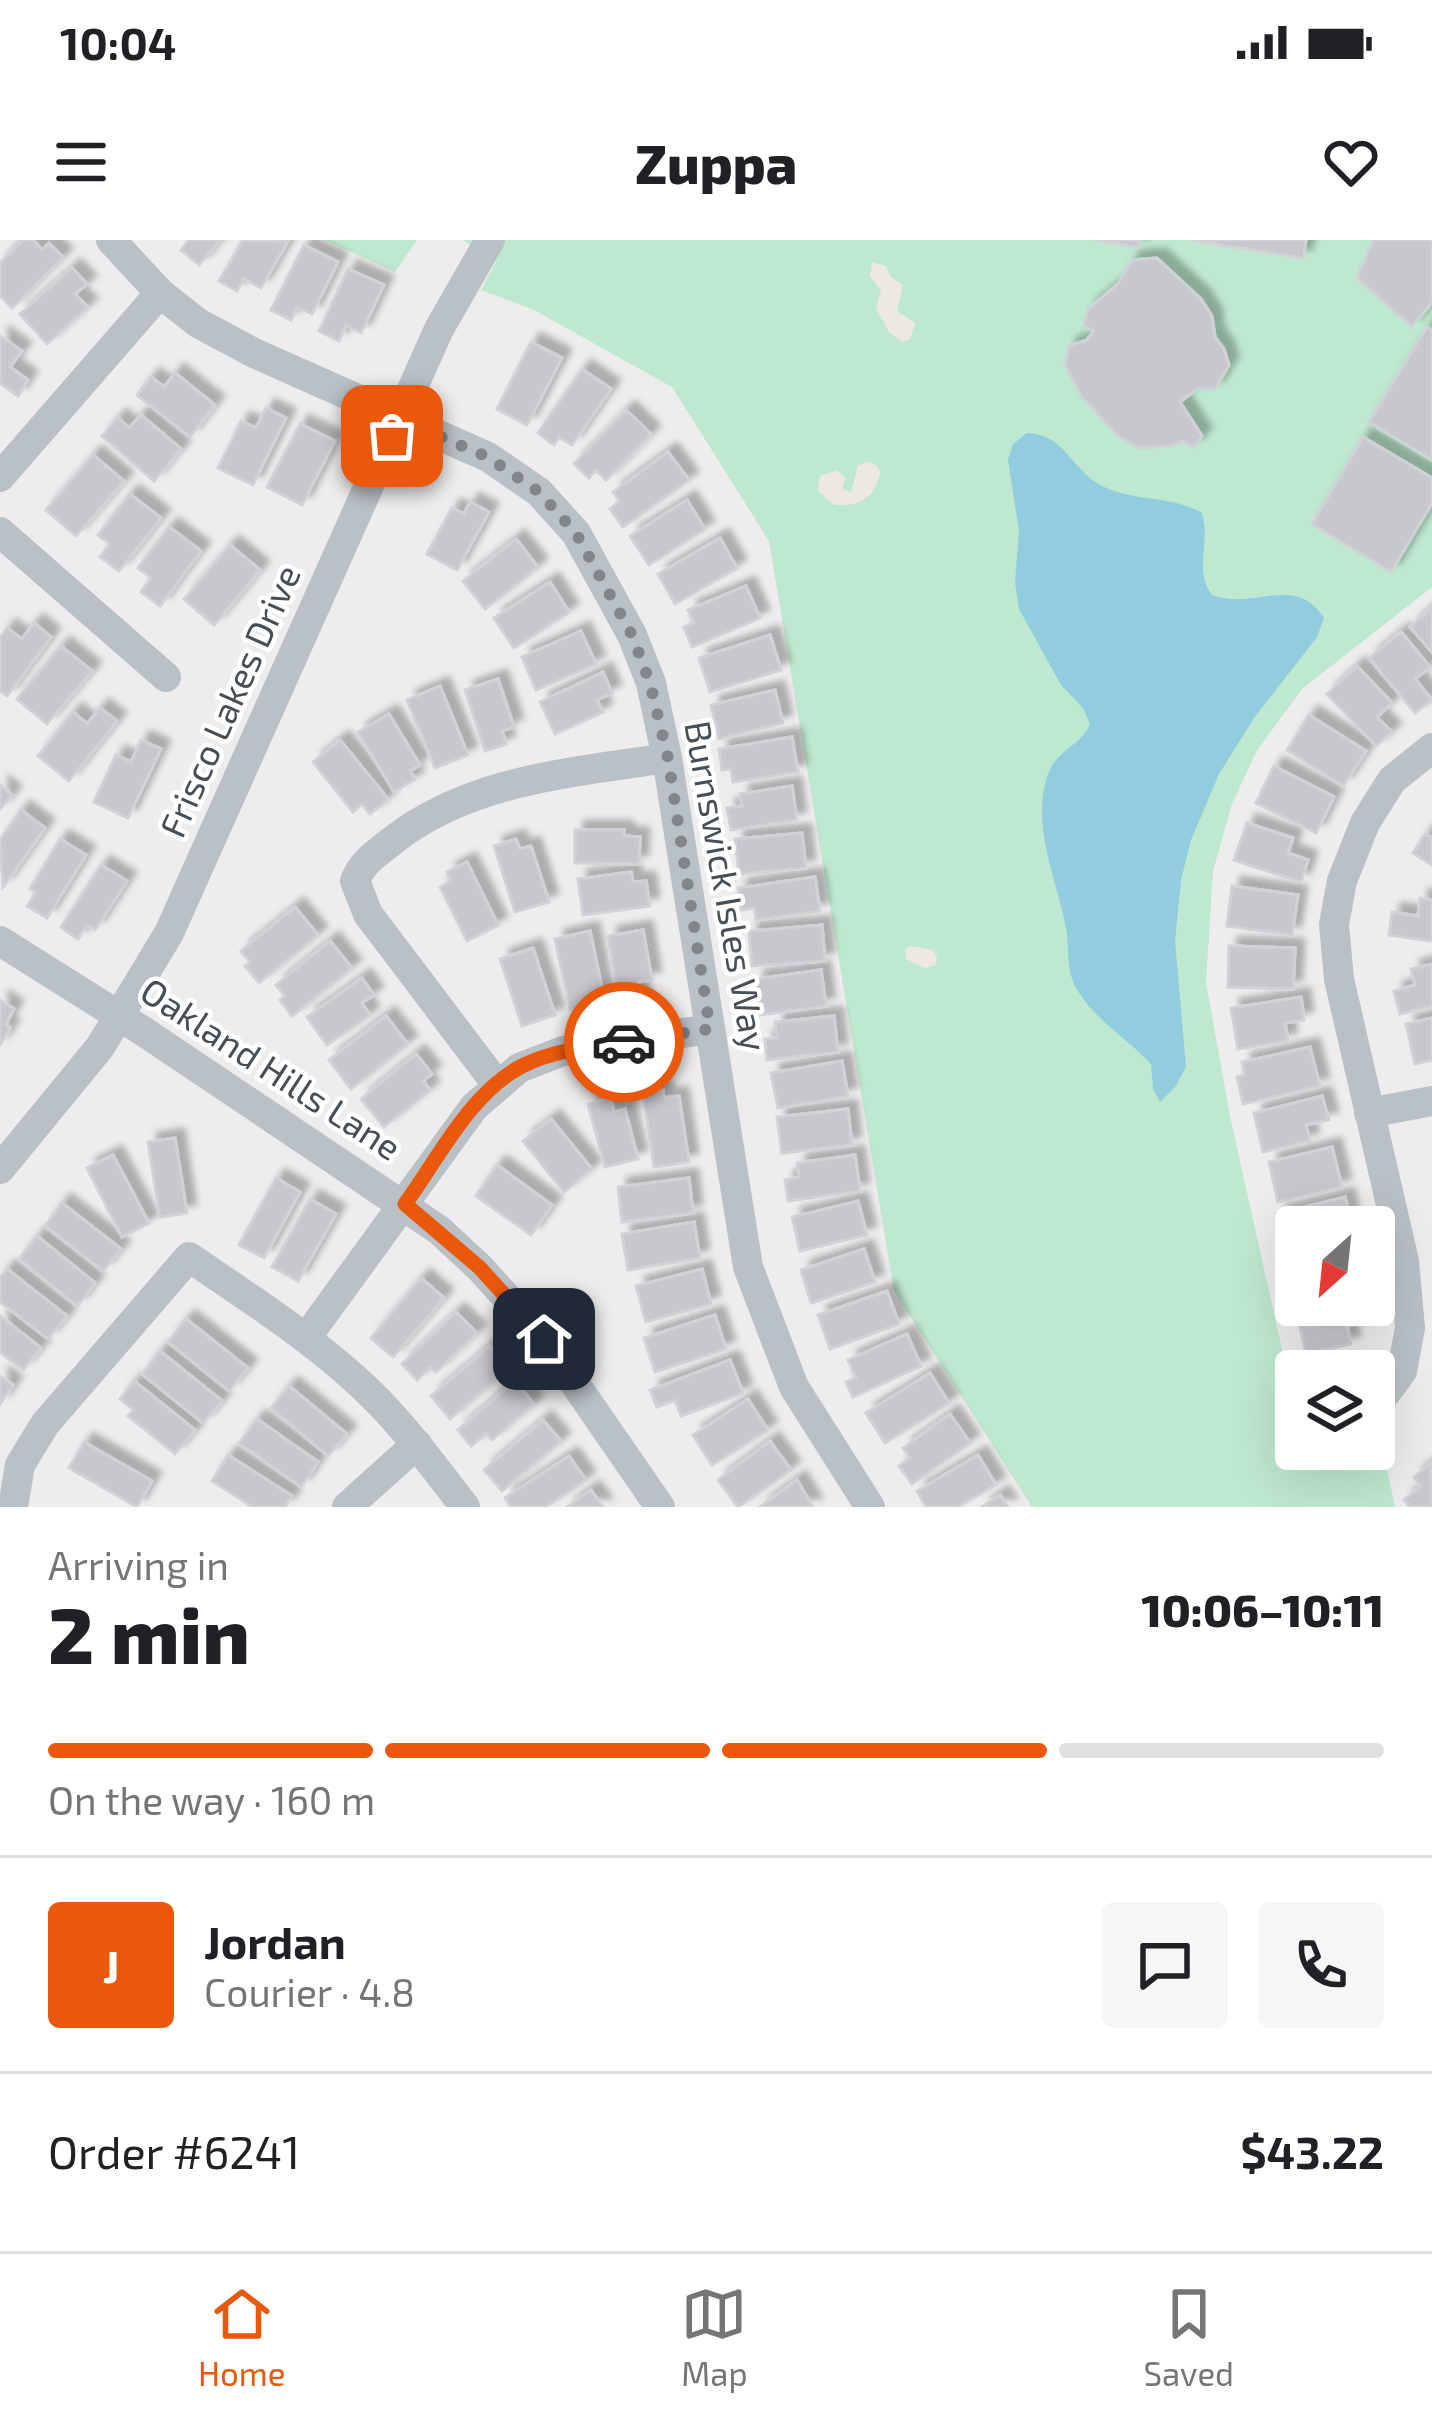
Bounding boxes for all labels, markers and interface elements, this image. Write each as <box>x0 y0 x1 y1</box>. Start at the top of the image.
text: 10:04 <box>60 15 176 69</box>
icon: menu <box>48 129 114 195</box>
icon: heart <box>1318 129 1384 195</box>
text: Zuppa <box>635 130 797 195</box>
pin <box>341 385 443 487</box>
icon: bag <box>359 403 425 469</box>
street label: Frisco Lakes Drive <box>149 558 308 843</box>
street label: Burnswick Isles Way <box>677 717 778 1054</box>
street label: Oakland Hills Lane <box>134 968 410 1168</box>
courier <box>564 982 684 1102</box>
icon: car <box>591 1009 657 1075</box>
north arrow <box>1275 1206 1395 1326</box>
map controls <box>1275 1206 1395 1470</box>
pin <box>493 1288 595 1390</box>
icon: home <box>511 1306 577 1372</box>
button: layers <box>1275 1350 1395 1470</box>
text: Arriving in <box>48 1541 229 1588</box>
text: 10:06–10:11 <box>1141 1582 1384 1636</box>
text: 2 min <box>48 1586 250 1680</box>
text: On the way · 160 m <box>48 1776 375 1823</box>
button: chat <box>1102 1902 1228 2028</box>
button: phone <box>1258 1902 1384 2028</box>
text: Jordan <box>204 1914 346 1968</box>
text: J <box>103 1938 119 1992</box>
text: Courier · 4.8 <box>204 1968 415 2015</box>
text: Order #6241 <box>48 2124 300 2178</box>
text: $43.22 <box>1240 2124 1384 2178</box>
tab: Home <box>198 2281 285 2393</box>
tab: Map <box>681 2281 748 2393</box>
tab: Saved <box>1143 2281 1234 2393</box>

